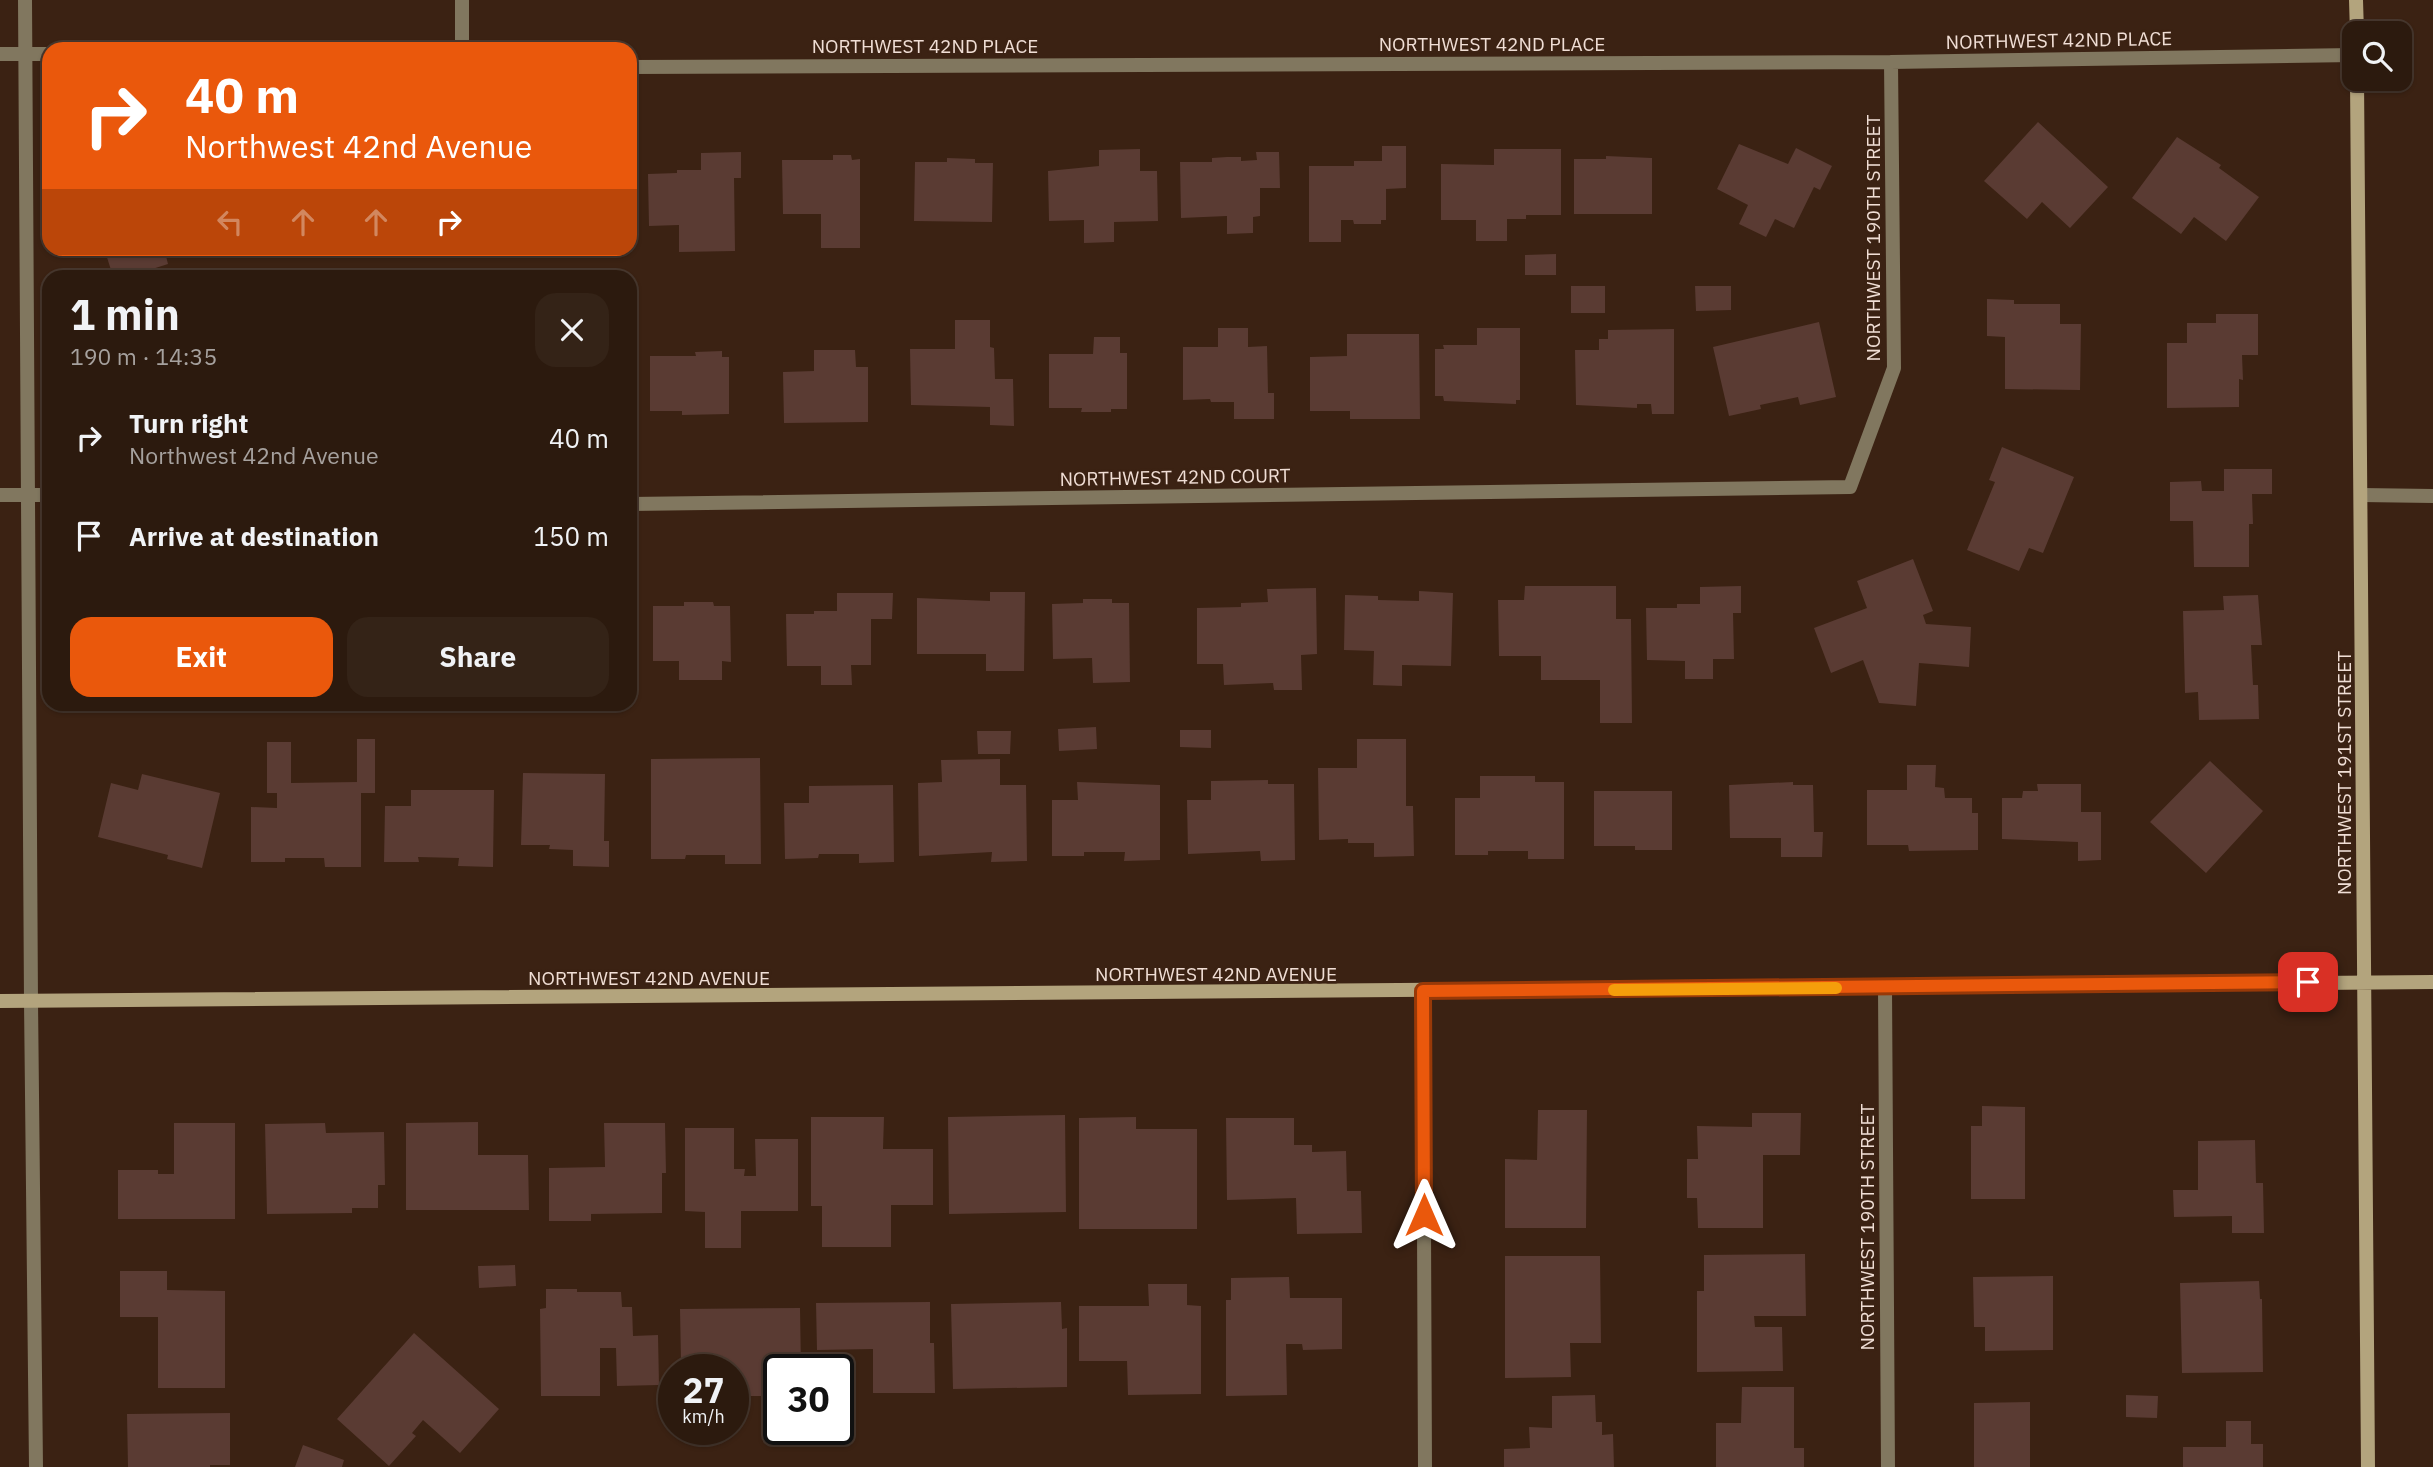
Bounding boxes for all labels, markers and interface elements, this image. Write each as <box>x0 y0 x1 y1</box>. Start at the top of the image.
map controls <box>2342 21 2412 91</box>
button: search <box>2342 21 2412 91</box>
street label: NORTHWEST 42ND PLACE <box>1945 26 2173 54</box>
street label: NORTHWEST 42ND PLACE <box>1379 32 1605 56</box>
street label: NORTHWEST 42ND PLACE <box>812 34 1038 58</box>
text: 40 m <box>185 63 299 126</box>
icon: right <box>70 70 161 161</box>
street label: NORTHWEST 190TH STREET <box>1861 114 1885 361</box>
text: Northwest 42nd Avenue <box>185 125 532 167</box>
icon: left <box>211 203 249 241</box>
icon: ahead <box>284 203 322 241</box>
icon: ahead <box>357 203 395 241</box>
icon: right <box>430 203 468 241</box>
text: 1 min <box>70 287 180 342</box>
button: close <box>535 293 609 367</box>
text: 190 m · 14:35 <box>70 341 217 371</box>
text: Turn right <box>129 406 248 440</box>
icon: right <box>70 419 108 457</box>
text: 40 m <box>549 421 609 455</box>
text: Northwest 42nd Avenue <box>129 440 379 470</box>
street label: NORTHWEST 42ND COURT <box>1059 463 1291 491</box>
icon: arrive <box>70 517 108 555</box>
text: Arrive at destination <box>129 519 379 553</box>
text: 150 m <box>533 519 609 553</box>
button: Exit <box>70 617 333 697</box>
button: Share <box>347 617 609 697</box>
street label: NORTHWEST 191ST STREET <box>2332 651 2356 895</box>
pin <box>2278 952 2338 1012</box>
street label: NORTHWEST 42ND AVENUE <box>1095 962 1337 986</box>
icon: arrive <box>2289 963 2327 1001</box>
street label: NORTHWEST 42ND AVENUE <box>528 966 770 990</box>
street label: NORTHWEST 190TH STREET <box>1855 1103 1879 1350</box>
position arrow <box>1387 1178 1461 1252</box>
speed limit sign: 30 <box>763 1354 854 1445</box>
text: 27 <box>682 1367 725 1413</box>
text: km/h <box>682 1405 725 1428</box>

